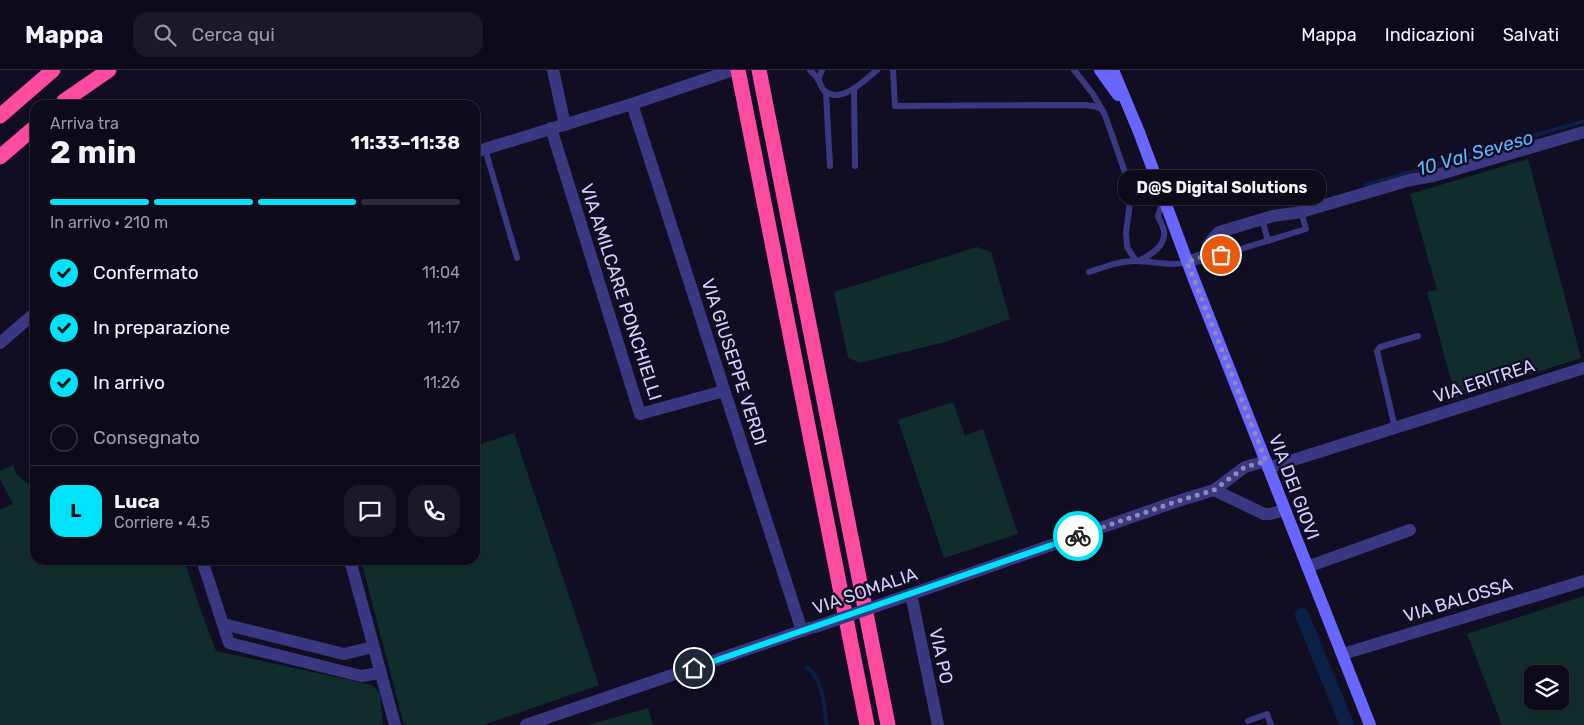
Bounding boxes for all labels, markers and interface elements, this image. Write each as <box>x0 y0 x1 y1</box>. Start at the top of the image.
search box <box>133 12 483 57</box>
text: Mappa <box>25 21 103 49</box>
icon: search <box>151 21 179 49</box>
text: Cerca qui <box>191 23 275 46</box>
text: Mappa <box>1301 24 1357 46</box>
text: Indicazioni <box>1385 24 1475 46</box>
text: Salvati <box>1503 24 1559 46</box>
text: Arriva tra <box>50 114 119 133</box>
water label: 10 Val Seveso <box>1414 125 1536 181</box>
text: 11:33–11:38 <box>350 131 460 154</box>
text: 2 min <box>50 133 137 171</box>
callout: D@S Digital Solutions <box>1117 170 1325 205</box>
text: D@S Digital Solutions <box>1137 178 1307 197</box>
street label: VIA AMILCARE PONCHIELLI <box>576 181 666 403</box>
text: In arrivo · 210 m <box>50 213 168 232</box>
pin <box>1200 234 1242 276</box>
icon: bag <box>1207 241 1235 269</box>
icon: check <box>50 259 78 287</box>
text: Confermato <box>93 261 199 284</box>
text: 11:04 <box>422 263 460 282</box>
street label: VIA GIUSEPPE VERDI <box>697 276 771 448</box>
icon: check <box>50 314 78 342</box>
text: In preparazione <box>93 316 230 339</box>
text: 11:17 <box>427 318 460 337</box>
street label: VIA ERITREA <box>1430 354 1538 408</box>
icon: check <box>50 369 78 397</box>
text: In arrivo <box>93 371 165 394</box>
text: 11:26 <box>423 373 460 392</box>
text: Consegnato <box>93 426 200 449</box>
street label: VIA DEI GIOVI <box>1264 431 1324 543</box>
button: chat <box>344 485 396 537</box>
button: phone <box>408 485 460 537</box>
text: Luca <box>114 490 160 513</box>
text: L <box>70 499 82 522</box>
courier <box>1053 511 1103 561</box>
text: Corriere · 4.5 <box>114 513 210 532</box>
icon: bike <box>1064 522 1092 550</box>
street label: VIA SOMALIA <box>810 563 920 619</box>
street label: VIA BALOSSA <box>1401 573 1515 627</box>
street label: VIA PO <box>924 626 958 686</box>
pin <box>673 647 715 689</box>
icon: home <box>680 654 708 682</box>
map controls <box>1524 665 1569 710</box>
button: layers <box>1524 665 1569 710</box>

